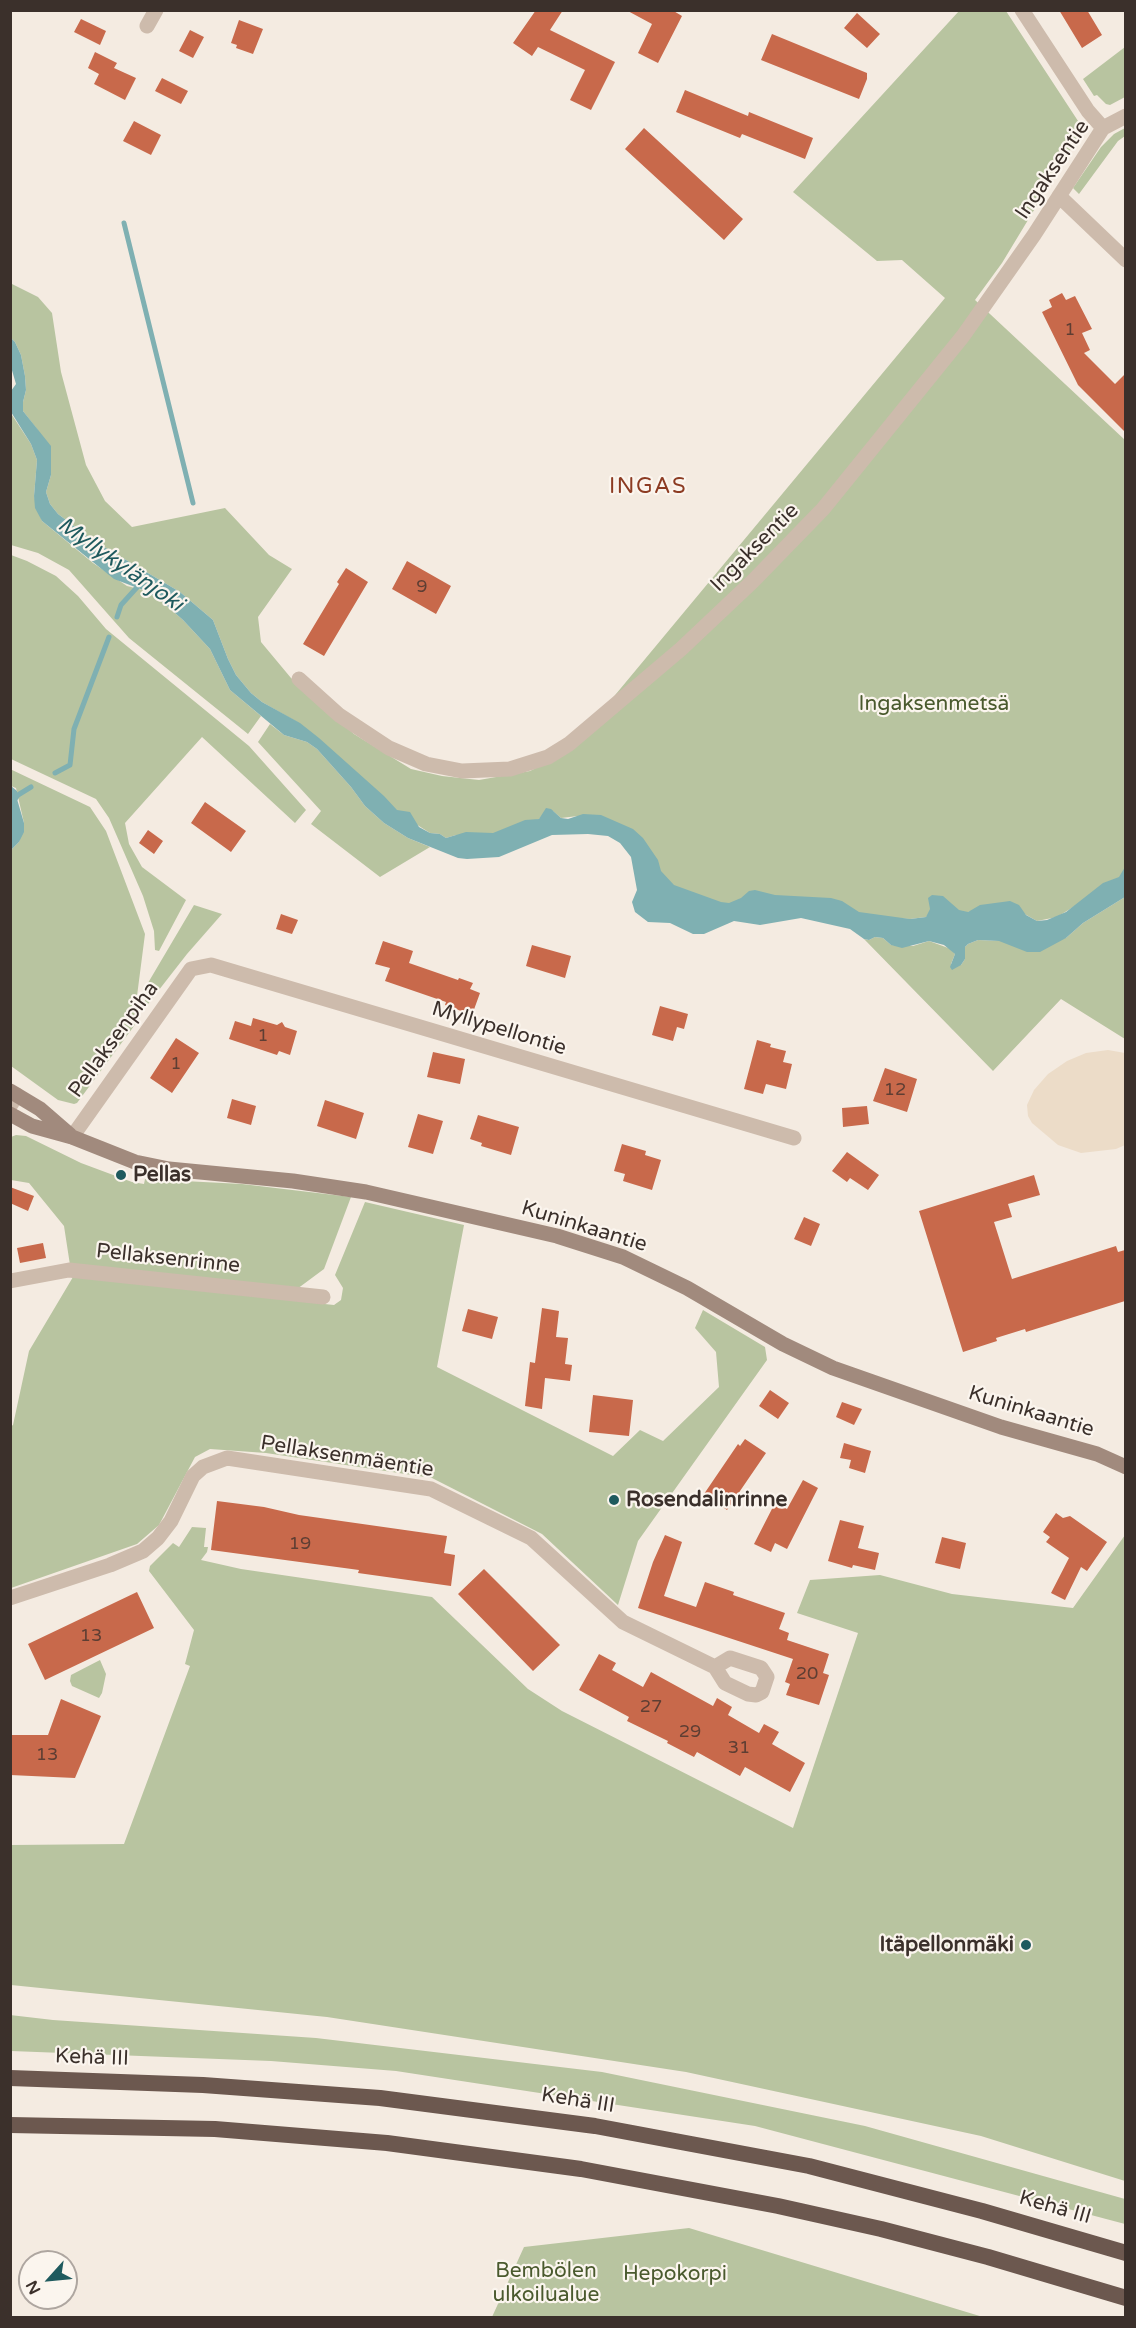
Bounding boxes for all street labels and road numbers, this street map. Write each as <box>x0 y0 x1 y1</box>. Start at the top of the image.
street label: Ingaksentie <box>1011 115 1095 225</box>
street label: Ingaksentie <box>706 499 804 597</box>
street label: Pellaksenpiha <box>64 977 164 1103</box>
street label: Myllypellontie <box>429 997 569 1061</box>
street label: Kuninkaantie <box>518 1196 650 1258</box>
street label: Pellaksenrinne <box>95 1239 241 1279</box>
street label: Kuninkaantie <box>965 1381 1097 1443</box>
street label: Pellaksenmäentie <box>259 1431 435 1483</box>
street label: Kehä III <box>55 2044 129 2072</box>
street label: Kehä III <box>540 2083 616 2119</box>
street label: Kehä III <box>1016 2186 1094 2230</box>

